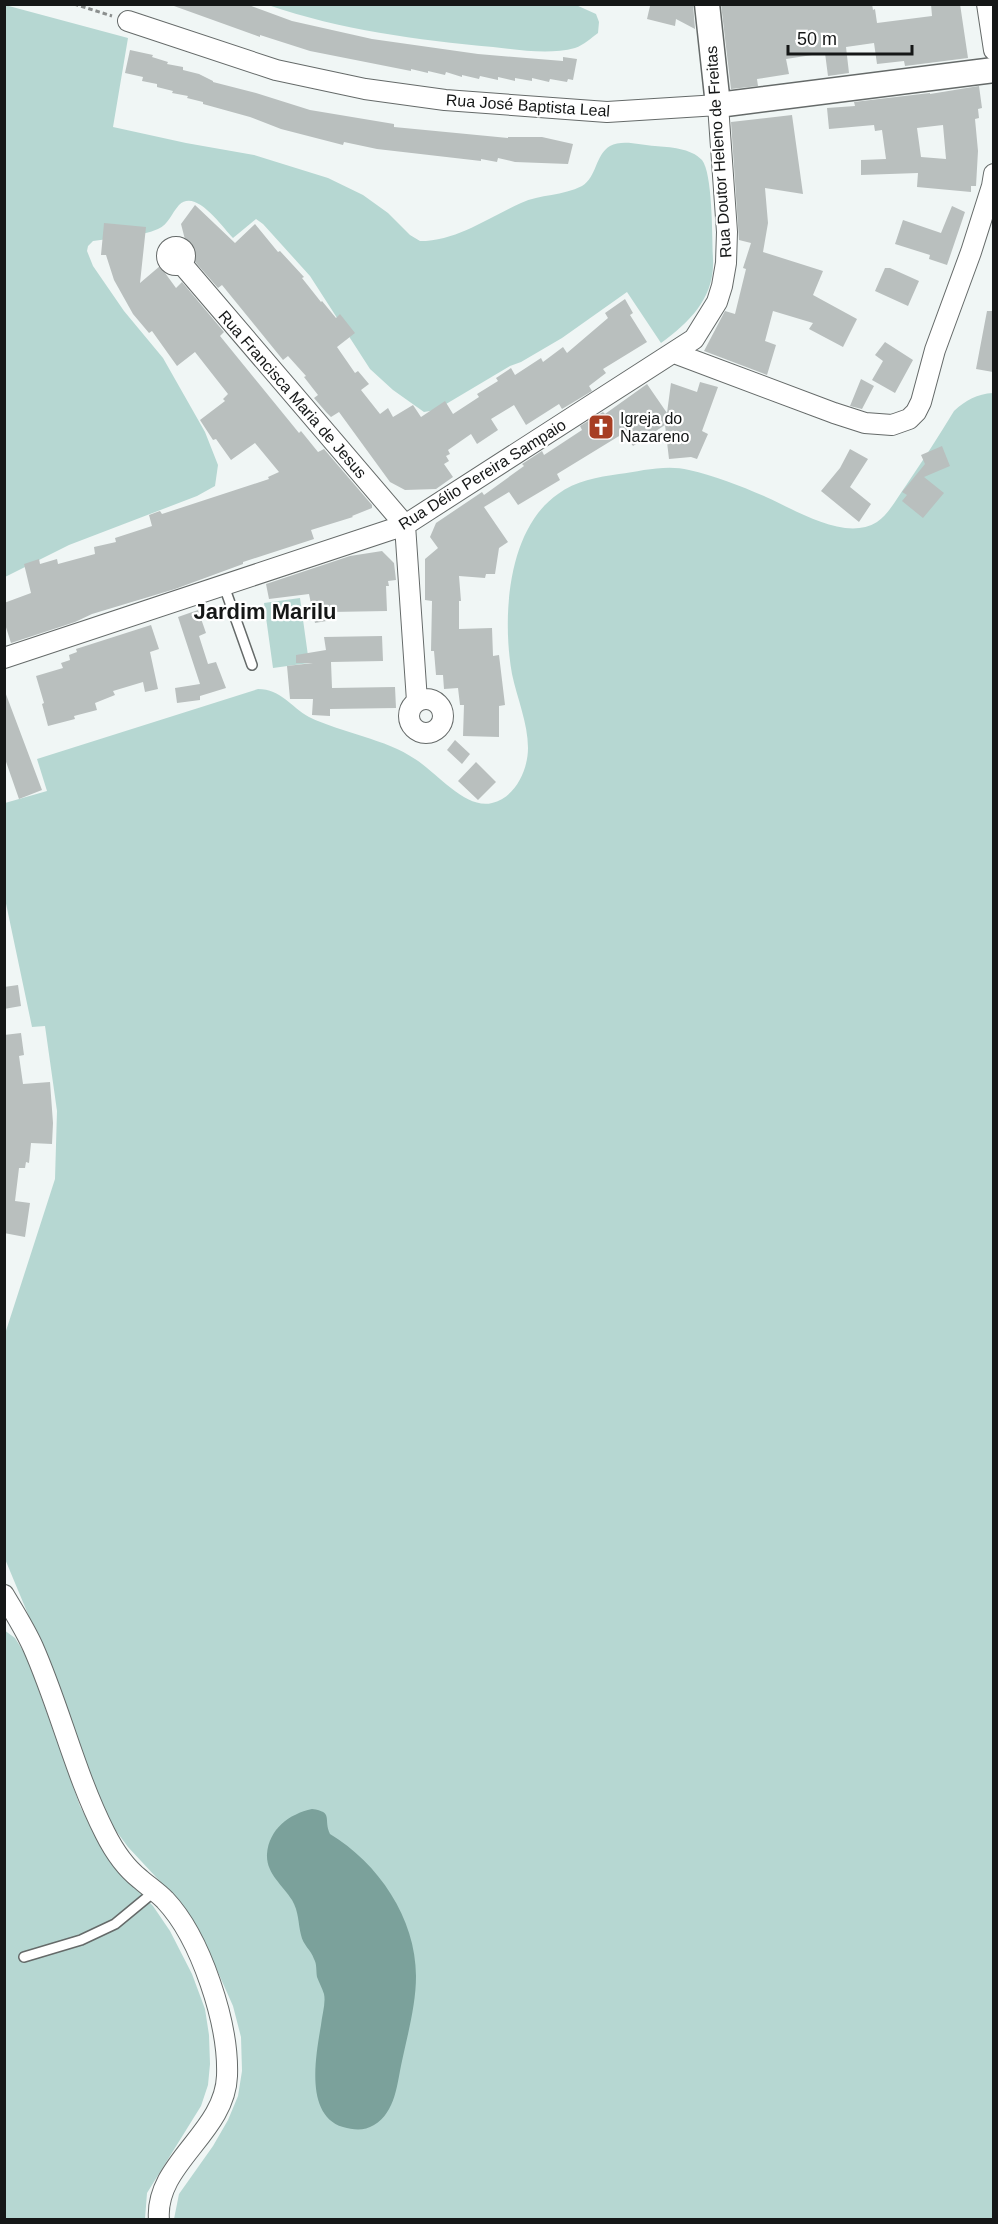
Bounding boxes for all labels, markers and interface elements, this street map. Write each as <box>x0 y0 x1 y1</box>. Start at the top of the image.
scale bar <box>788 18 912 56</box>
text: 50 m <box>797 29 837 49</box>
street label: Rua Doutor Heleno de Freitas <box>703 45 734 259</box>
street label: Rua José Baptista Leal <box>445 91 611 120</box>
street label: Rua Francisca Maria de Jesus <box>215 307 370 481</box>
place label: Igreja do Nazareno <box>620 410 689 445</box>
church icon: Igreja do Nazareno <box>586 412 616 442</box>
street label: Rua Délio Pereira Sampaio <box>396 416 569 533</box>
district label: Jardim Marilu <box>193 599 337 624</box>

